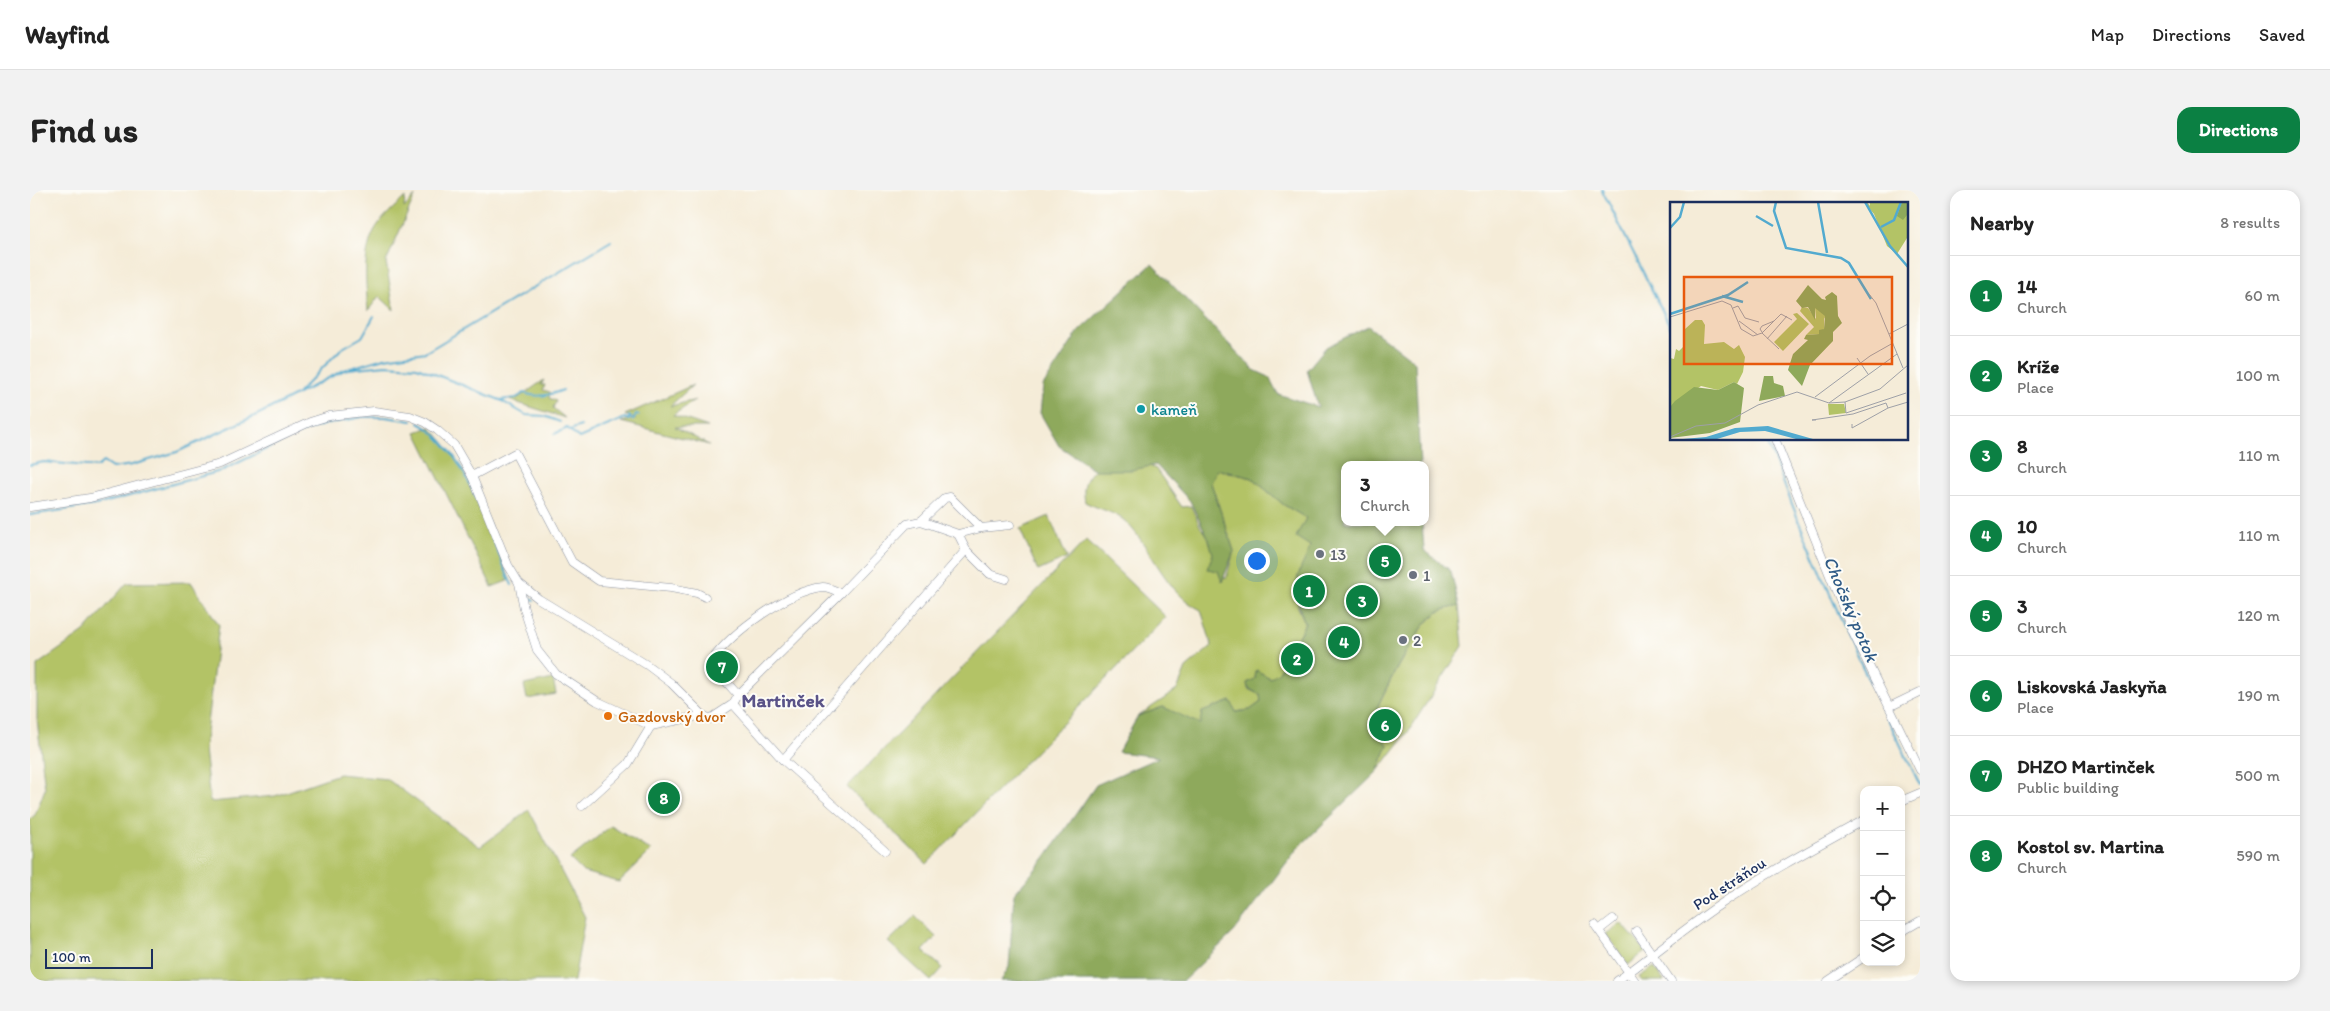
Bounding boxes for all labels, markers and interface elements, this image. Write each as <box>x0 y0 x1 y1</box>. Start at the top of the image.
text: Wayfind <box>25 20 109 49</box>
text: Map <box>2091 24 2124 46</box>
text: Directions <box>2152 24 2231 46</box>
text: Saved <box>2259 24 2305 46</box>
button: Directions <box>2177 107 2300 153</box>
text: Find us <box>30 109 138 151</box>
inset map <box>1670 202 1908 440</box>
text: Nearby <box>1970 210 2034 235</box>
text: 8 results <box>2220 213 2280 232</box>
text: 14 <box>2017 275 2037 298</box>
text: 1 <box>1982 286 1990 305</box>
text: 60 m <box>2245 286 2280 305</box>
text: Church <box>2017 298 2067 317</box>
text: Kríže <box>2017 355 2059 378</box>
text: 2 <box>1982 366 1990 385</box>
text: 100 m <box>2236 366 2280 385</box>
text: Place <box>2017 378 2054 397</box>
place label: kameň <box>1151 400 1197 419</box>
marker: kameň <box>1135 403 1147 415</box>
text: 8 <box>2017 435 2027 458</box>
text: 3 <box>1982 446 1990 465</box>
text: 110 m <box>2238 446 2280 465</box>
text: Church <box>2017 458 2067 477</box>
popup <box>1341 461 1429 526</box>
text: 3 <box>1360 473 1370 496</box>
text: Church <box>1360 496 1410 515</box>
text: 10 <box>2017 515 2038 538</box>
text: 4 <box>1981 526 1991 545</box>
text: 110 m <box>2238 526 2280 545</box>
text: Church <box>2017 538 2067 557</box>
pin: 5 <box>1369 542 1401 580</box>
place label: 13 <box>1330 545 1346 564</box>
your location <box>1244 548 1270 574</box>
marker: 13 <box>1314 548 1326 560</box>
water label: Chočský potok <box>1819 553 1884 667</box>
place label: 1 <box>1423 566 1431 585</box>
marker: 1 <box>1407 569 1419 581</box>
pin: 1 <box>1293 572 1325 610</box>
pin: 3 <box>1346 582 1378 620</box>
text: 3 <box>2017 595 2027 618</box>
text: 5 <box>1982 606 1990 625</box>
text: 120 m <box>2237 606 2280 625</box>
text: Church <box>2017 618 2067 637</box>
pin: 4 <box>1328 623 1360 661</box>
place label: 2 <box>1413 631 1422 650</box>
marker: 2 <box>1397 634 1409 646</box>
pin: 2 <box>1281 640 1313 678</box>
pin: 7 <box>706 648 738 686</box>
text: Liskovská Jaskyňa <box>2017 675 2167 698</box>
text: 6 <box>1982 686 1990 705</box>
text: 190 m <box>2237 686 2280 705</box>
district label: Martinček <box>741 689 825 712</box>
text: Place <box>2017 698 2054 717</box>
pin: 6 <box>1369 706 1401 744</box>
place label: Gazdovský dvor <box>618 707 725 726</box>
marker: Gazdovský dvor <box>602 710 614 722</box>
text: DHZO Martinček <box>2017 755 2155 778</box>
text: 7 <box>1982 766 1990 785</box>
text: 500 m <box>2235 766 2280 785</box>
text: Public building <box>2017 778 2119 797</box>
pin: 8 <box>648 779 680 817</box>
map controls <box>1860 786 1905 966</box>
button: + <box>1860 786 1905 831</box>
button: − <box>1860 831 1905 876</box>
text: Kostol sv. Martina <box>2017 835 2164 858</box>
text: 8 <box>1982 846 1990 865</box>
text: 590 m <box>2236 846 2280 865</box>
street label: Pod stráňou <box>1689 853 1770 914</box>
text: Church <box>2017 858 2067 877</box>
button: locate <box>1860 876 1905 921</box>
button: layers <box>1860 921 1905 966</box>
scale bar <box>45 946 152 969</box>
text: 100 m <box>52 949 91 966</box>

